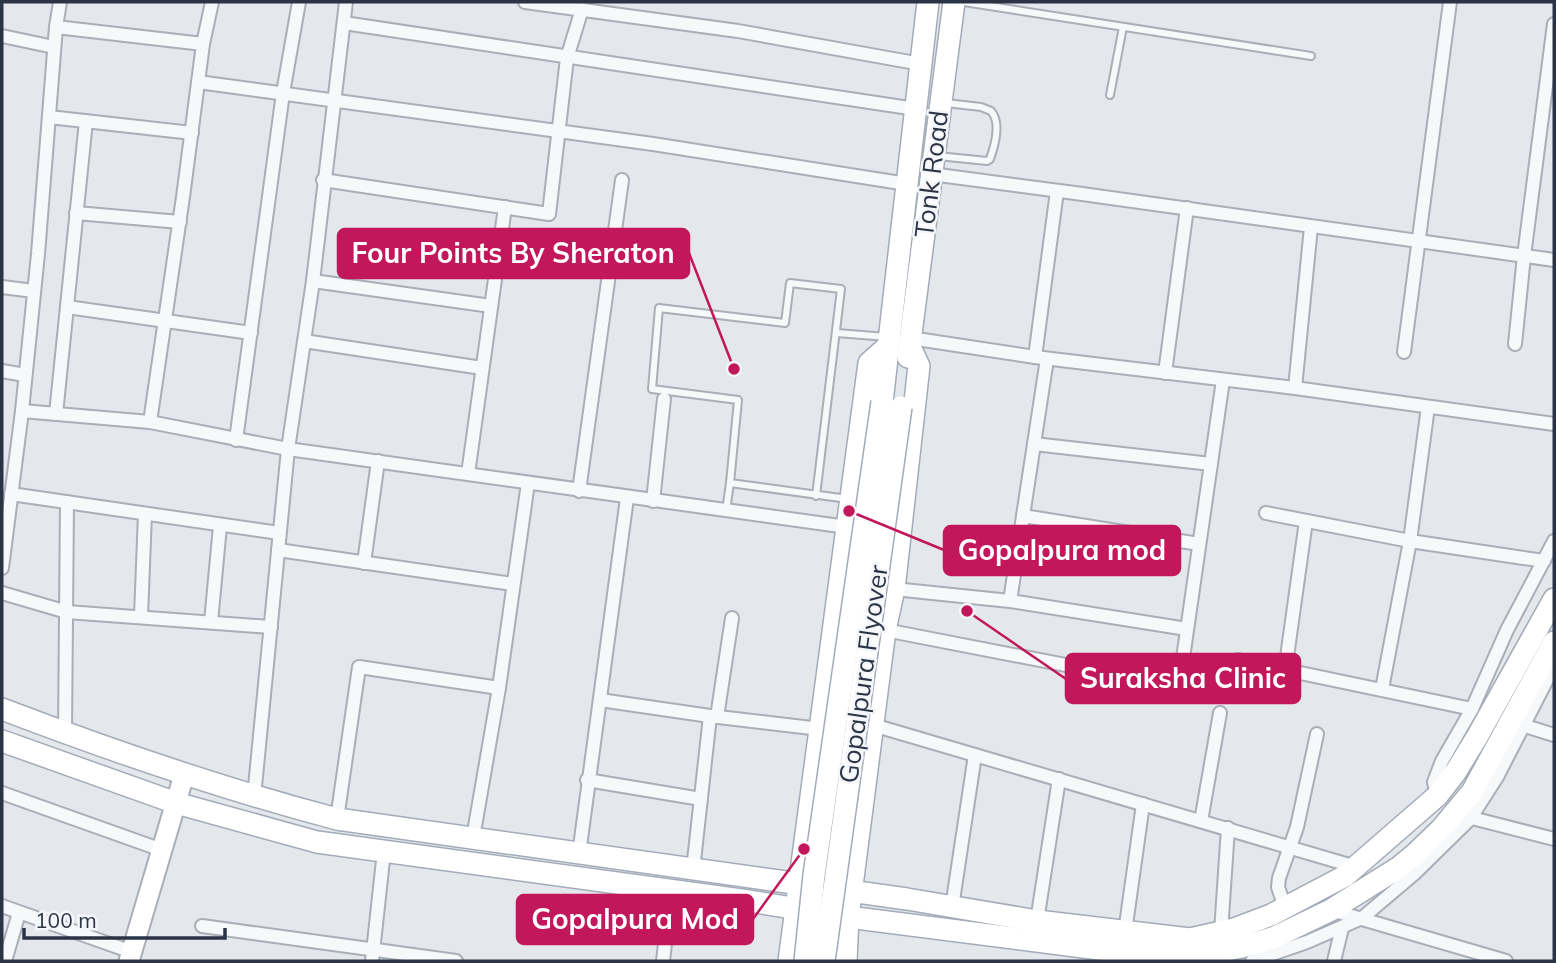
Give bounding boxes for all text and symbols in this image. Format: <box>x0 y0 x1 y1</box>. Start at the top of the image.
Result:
street label: Tonk Road <box>907 109 955 239</box>
callout: Four Points By Sheraton <box>338 229 689 278</box>
text: Four Points By Sheraton <box>351 235 675 270</box>
callout: Gopalpura mod <box>944 526 1180 575</box>
text: Gopalpura mod <box>958 532 1166 567</box>
street label: Gopalpura Flyover <box>831 562 895 785</box>
callout: Suraksha Clinic <box>1066 654 1300 703</box>
text: Suraksha Clinic <box>1080 660 1286 695</box>
callout: Gopalpura Mod <box>517 895 753 944</box>
scale bar <box>24 897 226 941</box>
text: Gopalpura Mod <box>531 901 739 936</box>
text: 100 m <box>35 907 97 933</box>

